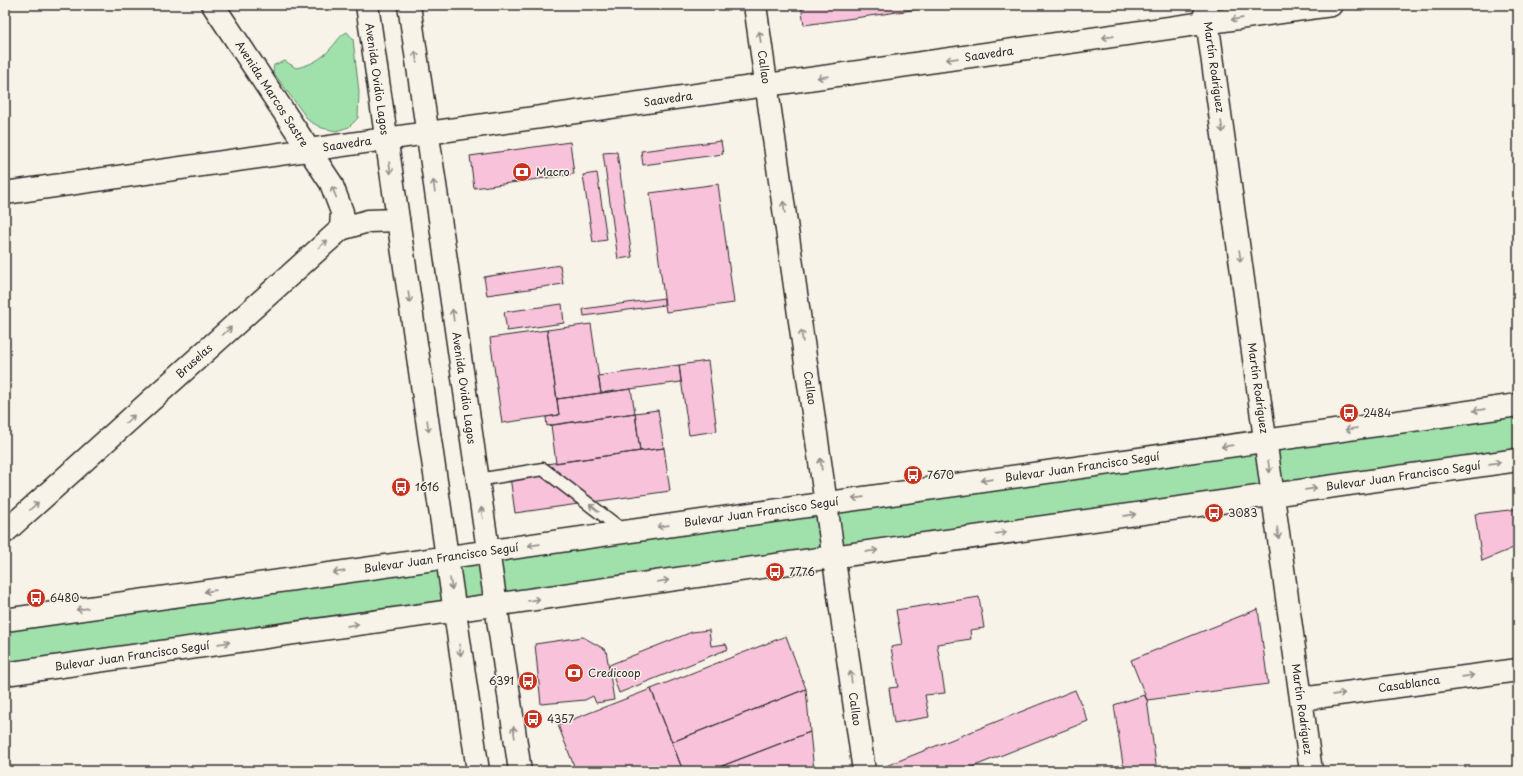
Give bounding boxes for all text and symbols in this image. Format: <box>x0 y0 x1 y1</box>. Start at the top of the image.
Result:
one-way arrow <box>1231 15 1244 23</box>
street label: Martín Rodríguez <box>1200 20 1229 113</box>
street label: Avenida Ovidio Lagos <box>361 22 394 136</box>
one-way arrow <box>756 31 764 44</box>
one-way arrow <box>1102 33 1115 41</box>
street label: Avenida Marcos Sastre <box>232 37 313 150</box>
street label: Saavedra <box>963 42 1014 65</box>
street label: Callao <box>754 49 775 85</box>
one-way arrow <box>412 51 420 64</box>
one-way arrow <box>946 55 959 63</box>
one-way arrow <box>817 73 830 81</box>
street label: Saavedra <box>642 87 693 110</box>
one-way arrow <box>1218 120 1226 133</box>
street label: Saavedra <box>321 132 372 155</box>
one-way arrow <box>386 161 394 174</box>
bank icon: Macro <box>511 161 533 183</box>
place label: Macro <box>536 163 570 180</box>
one-way arrow <box>430 180 438 193</box>
one-way arrow <box>330 186 338 198</box>
one-way arrow <box>780 201 788 214</box>
one-way arrow <box>318 240 328 249</box>
one-way arrow <box>1236 249 1244 262</box>
one-way arrow <box>405 290 413 303</box>
one-way arrow <box>449 309 457 322</box>
one-way arrow <box>221 327 232 336</box>
one-way arrow <box>798 330 806 343</box>
street label: Avenida Ovidio Lagos <box>448 331 481 445</box>
street label: Bruselas <box>172 339 216 382</box>
street label: Martín Rodríguez <box>1244 341 1273 434</box>
street label: Callao <box>800 370 821 406</box>
bus stop icon: 2484 <box>1338 402 1360 424</box>
place label: 2484 <box>1363 404 1391 421</box>
one-way arrow <box>1473 406 1486 414</box>
one-way arrow <box>125 414 135 423</box>
one-way arrow <box>424 419 432 432</box>
one-way arrow <box>1345 425 1358 433</box>
one-way arrow <box>1221 442 1234 450</box>
street label: Bulevar Juan Francisco Seguí <box>1003 447 1161 486</box>
street label: Bulevar Juan Francisco Seguí <box>1324 456 1482 495</box>
one-way arrow <box>817 458 825 471</box>
one-way arrow <box>1488 459 1501 467</box>
one-way arrow <box>1265 461 1273 474</box>
bus stop icon: 7670 <box>902 464 924 486</box>
place label: 7670 <box>927 466 954 483</box>
bus stop icon: 1616 <box>390 476 412 498</box>
one-way arrow <box>981 476 994 484</box>
place label: 1616 <box>415 478 439 495</box>
one-way arrow <box>1304 485 1317 493</box>
street label: Bulevar Juan Francisco Seguí <box>682 492 840 531</box>
one-way arrow <box>852 495 865 502</box>
one-way arrow <box>29 501 39 511</box>
bus stop icon: 3083 <box>1203 502 1225 524</box>
one-way arrow <box>589 504 600 512</box>
place label: 3083 <box>1228 504 1257 521</box>
one-way arrow <box>478 507 486 520</box>
one-way arrow <box>1123 511 1136 519</box>
one-way arrow <box>657 522 670 530</box>
one-way arrow <box>1274 526 1282 539</box>
one-way arrow <box>994 529 1007 537</box>
street label: Bulevar Juan Francisco Seguí <box>362 538 520 577</box>
one-way arrow <box>528 541 541 549</box>
one-way arrow <box>866 547 879 555</box>
bus stop icon: 7776 <box>764 561 786 583</box>
place label: 7776 <box>789 563 815 580</box>
one-way arrow <box>333 568 346 576</box>
one-way arrow <box>447 577 455 590</box>
one-way arrow <box>656 577 669 585</box>
bus stop icon: 6480 <box>25 587 47 609</box>
one-way arrow <box>204 587 217 595</box>
place label: 6480 <box>50 589 79 606</box>
one-way arrow <box>527 596 540 604</box>
one-way arrow <box>76 605 89 613</box>
one-way arrow <box>346 621 359 629</box>
street label: Bulevar Juan Francisco Seguí <box>53 636 211 675</box>
one-way arrow <box>217 639 230 647</box>
one-way arrow <box>456 643 464 656</box>
bank icon: Credicoop <box>563 662 585 684</box>
street label: Martín Rodríguez <box>1288 662 1317 755</box>
place label: Credicoop <box>588 664 641 681</box>
bus stop icon: 6391 <box>517 670 539 692</box>
one-way arrow <box>847 671 855 684</box>
street label: Casablanca <box>1377 671 1441 696</box>
place label: 6391 <box>489 672 514 689</box>
one-way arrow <box>1461 672 1474 680</box>
one-way arrow <box>1333 690 1346 697</box>
street label: Callao <box>845 691 866 727</box>
bus stop icon: 4357 <box>522 708 544 730</box>
place label: 4357 <box>547 710 574 727</box>
one-way arrow <box>510 726 518 739</box>

